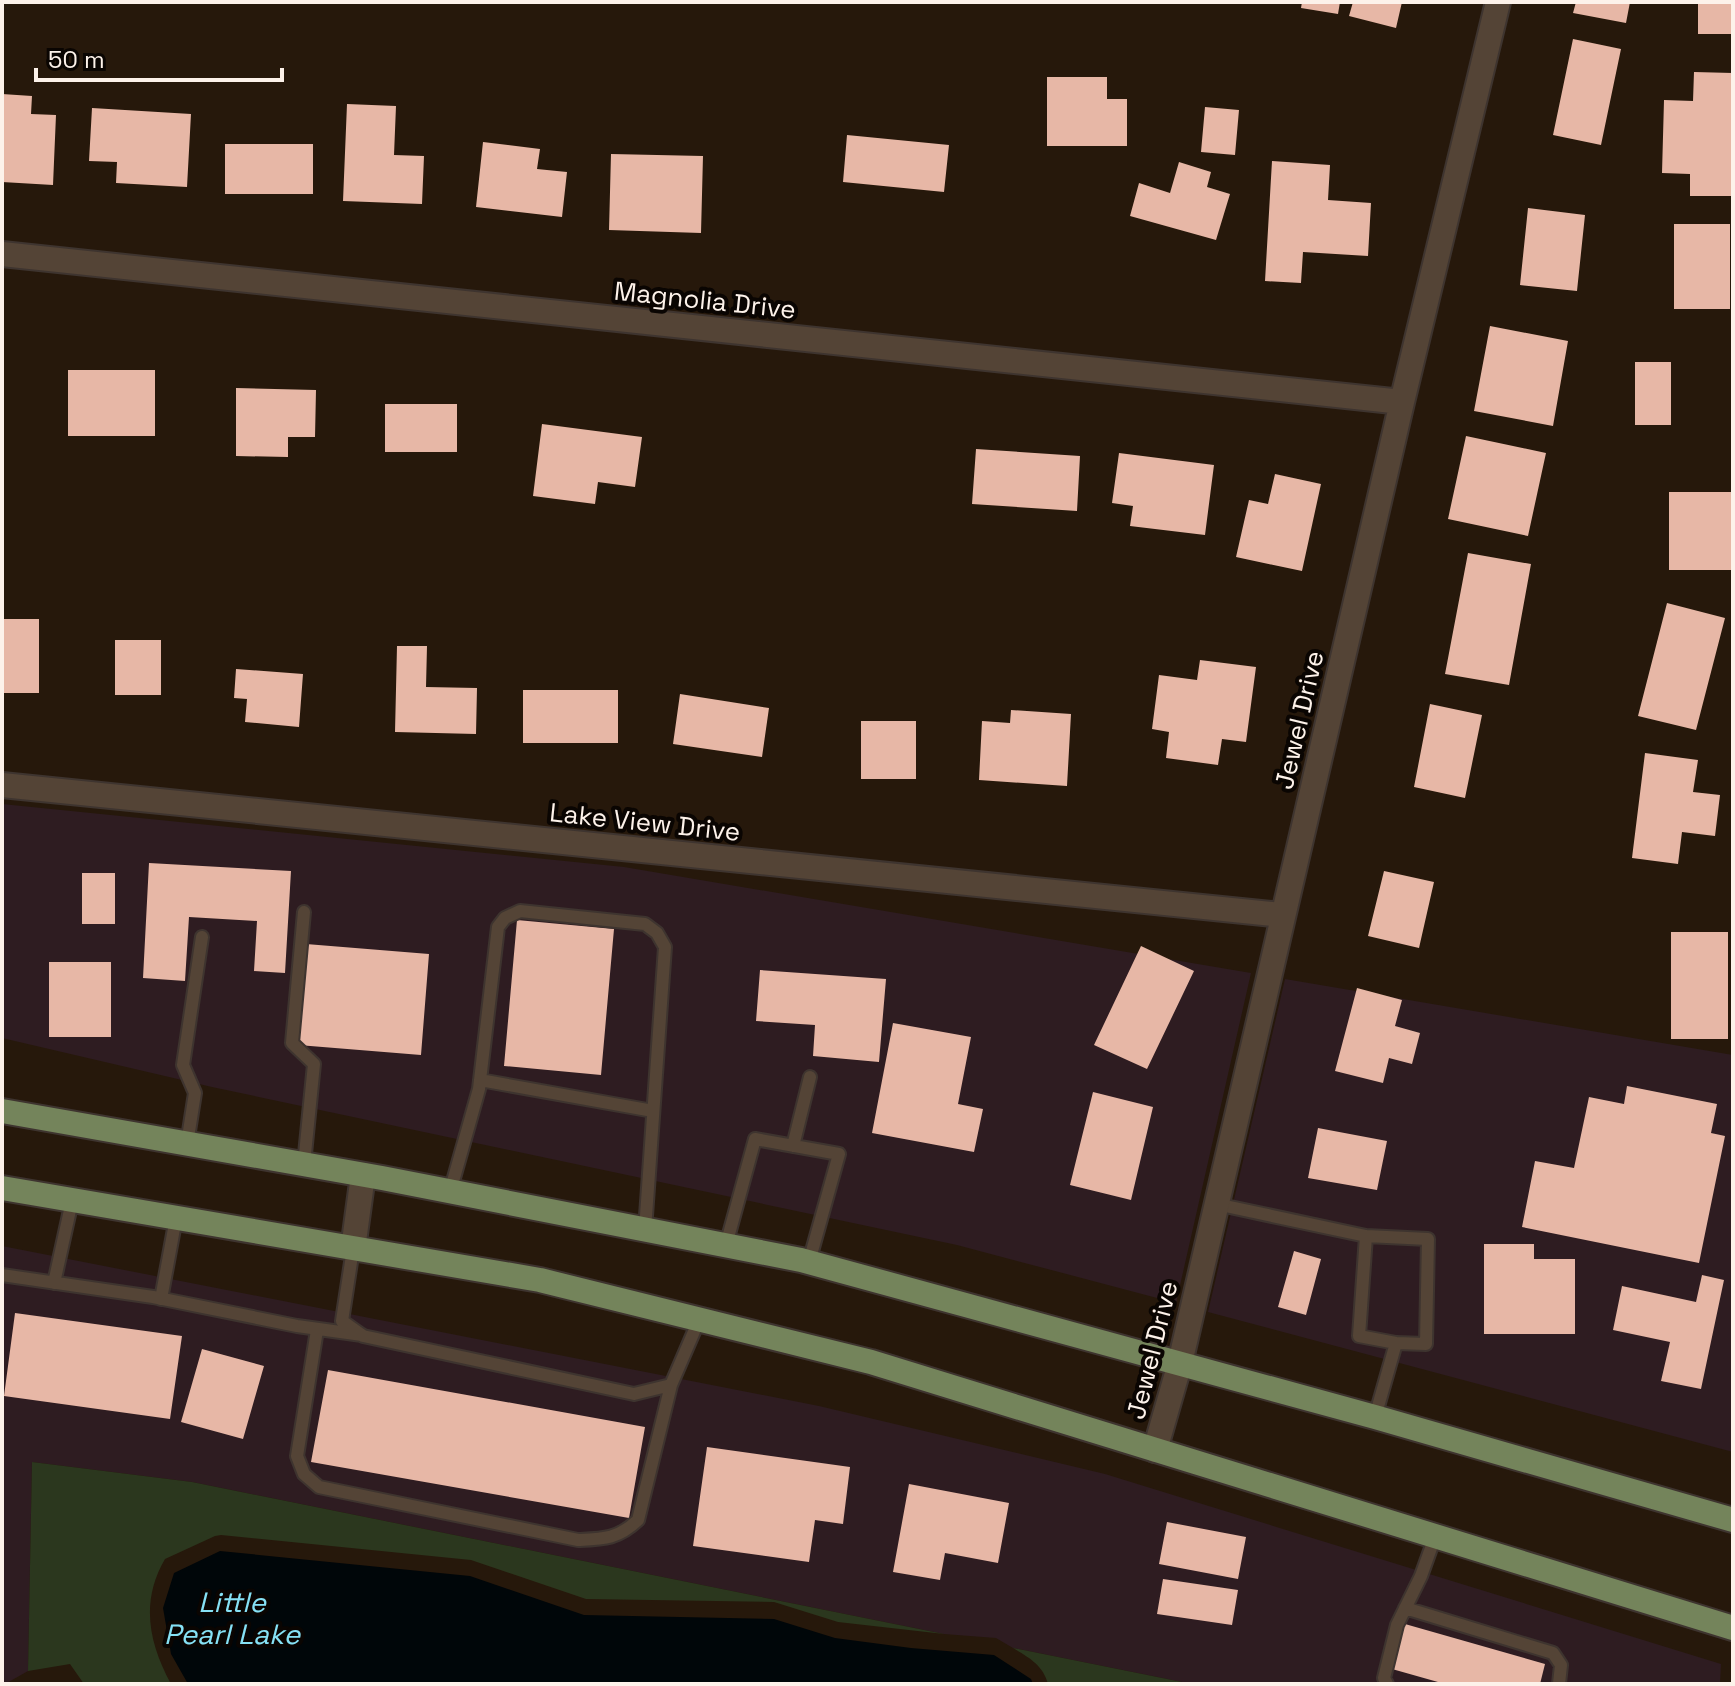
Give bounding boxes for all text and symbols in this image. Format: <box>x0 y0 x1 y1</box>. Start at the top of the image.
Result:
scale bar <box>36 32 282 82</box>
text: 50 m <box>48 44 105 75</box>
street label: Magnolia Drive <box>612 274 798 326</box>
street label: Jewel Drive <box>1267 647 1331 793</box>
street label: Lake View Drive <box>548 795 742 849</box>
street label: Jewel Drive <box>1118 1277 1186 1423</box>
water label: Little Pearl Lake <box>164 1584 301 1652</box>

